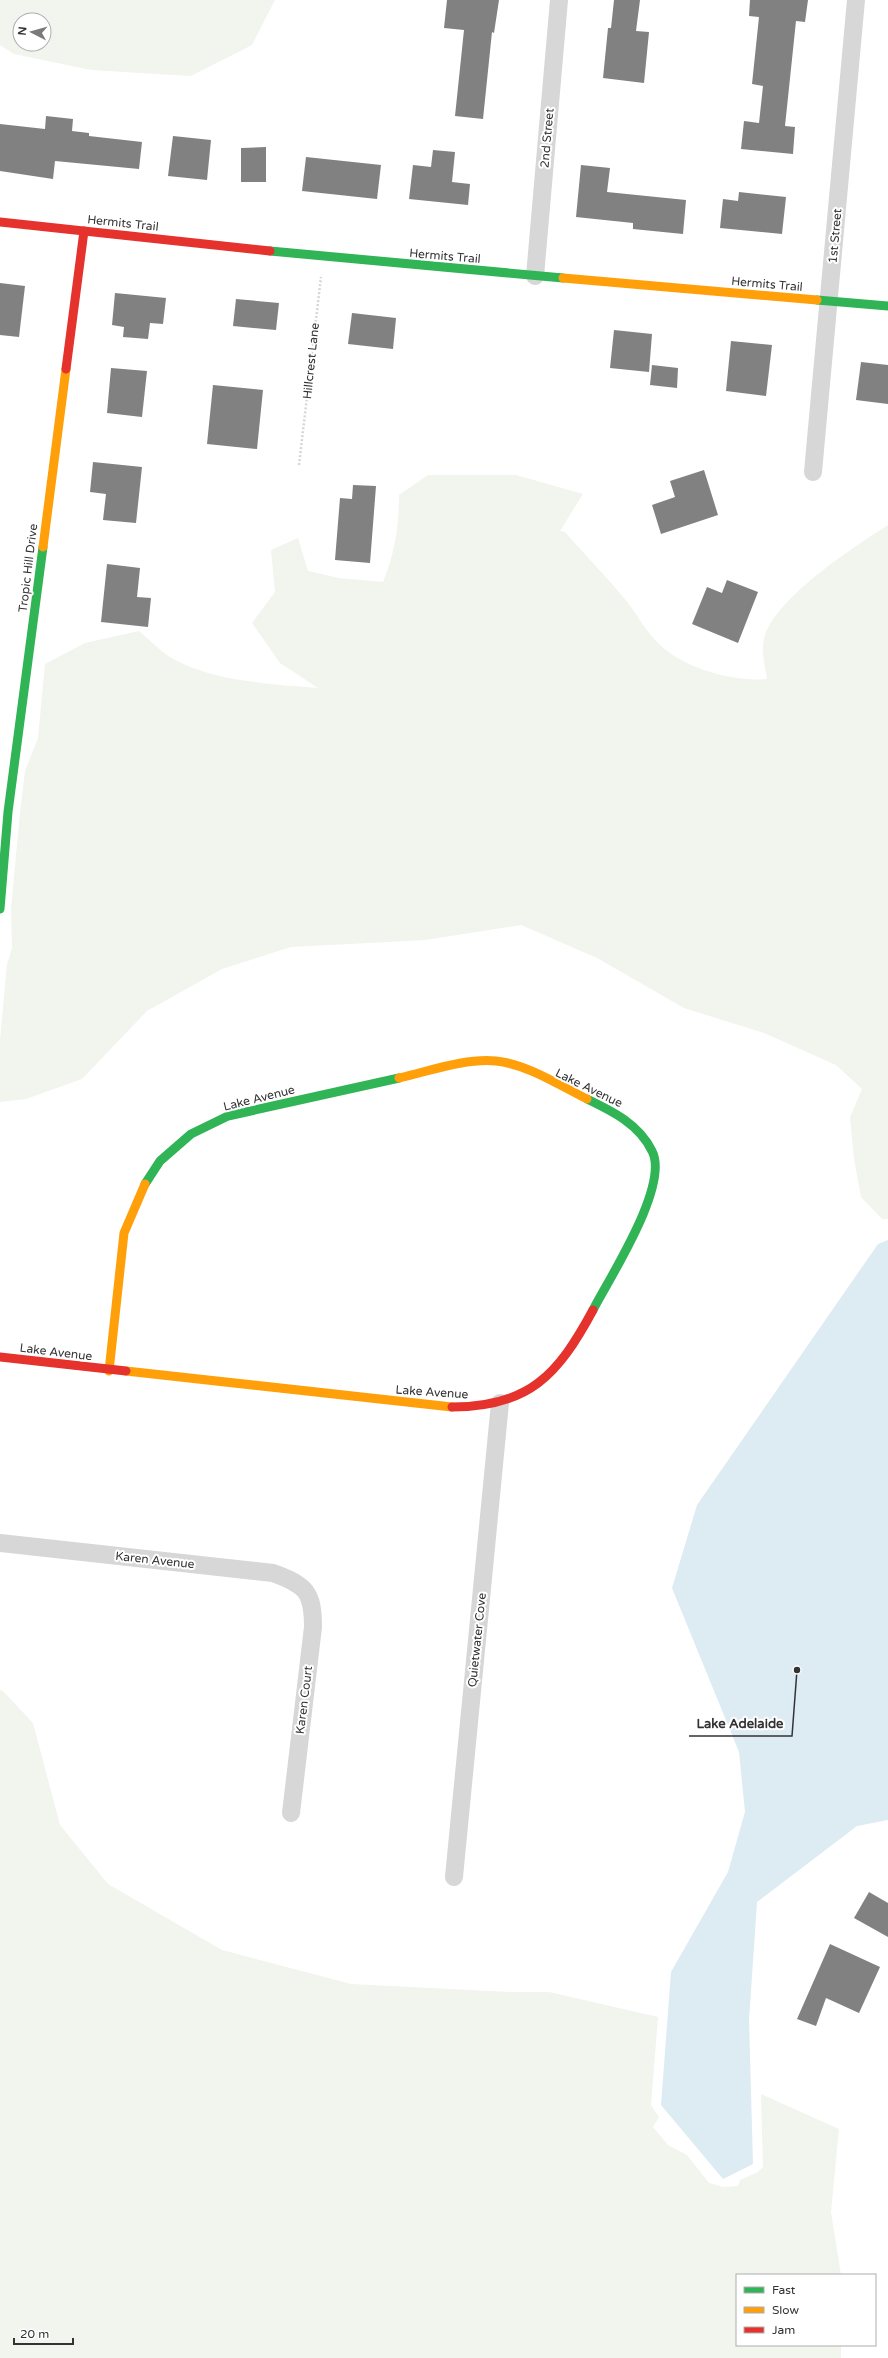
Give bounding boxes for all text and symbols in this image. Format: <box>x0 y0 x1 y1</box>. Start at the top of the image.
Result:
north arrow <box>12 12 52 52</box>
text: N <box>16 26 29 36</box>
street label: 2nd Street <box>537 107 557 168</box>
street label: 1st Street <box>826 207 844 264</box>
street label: Hermits Trail <box>87 212 159 234</box>
street label: Hermits Trail <box>409 246 481 266</box>
street label: Hermits Trail <box>731 274 803 294</box>
street label: Hillcrest Lane <box>300 322 322 400</box>
street label: Tropic Hill Drive <box>16 523 40 613</box>
street label: Lake Avenue <box>553 1066 625 1110</box>
street label: Lake Avenue <box>222 1082 296 1114</box>
street label: Lake Avenue <box>19 1341 93 1363</box>
street label: Lake Avenue <box>395 1382 469 1402</box>
street label: Karen Avenue <box>115 1549 195 1571</box>
street label: Quietwater Cove <box>465 1592 489 1688</box>
street label: Karen Court <box>293 1665 315 1735</box>
callout: Lake Adelaide <box>689 1711 792 1736</box>
text: Lake Adelaide <box>697 1716 784 1732</box>
legend <box>736 2274 876 2346</box>
text: Fast <box>772 2283 796 2297</box>
text: Slow <box>772 2303 799 2317</box>
scale bar <box>14 2320 73 2346</box>
text: Jam <box>772 2323 795 2337</box>
text: 20 m <box>20 2327 49 2341</box>

